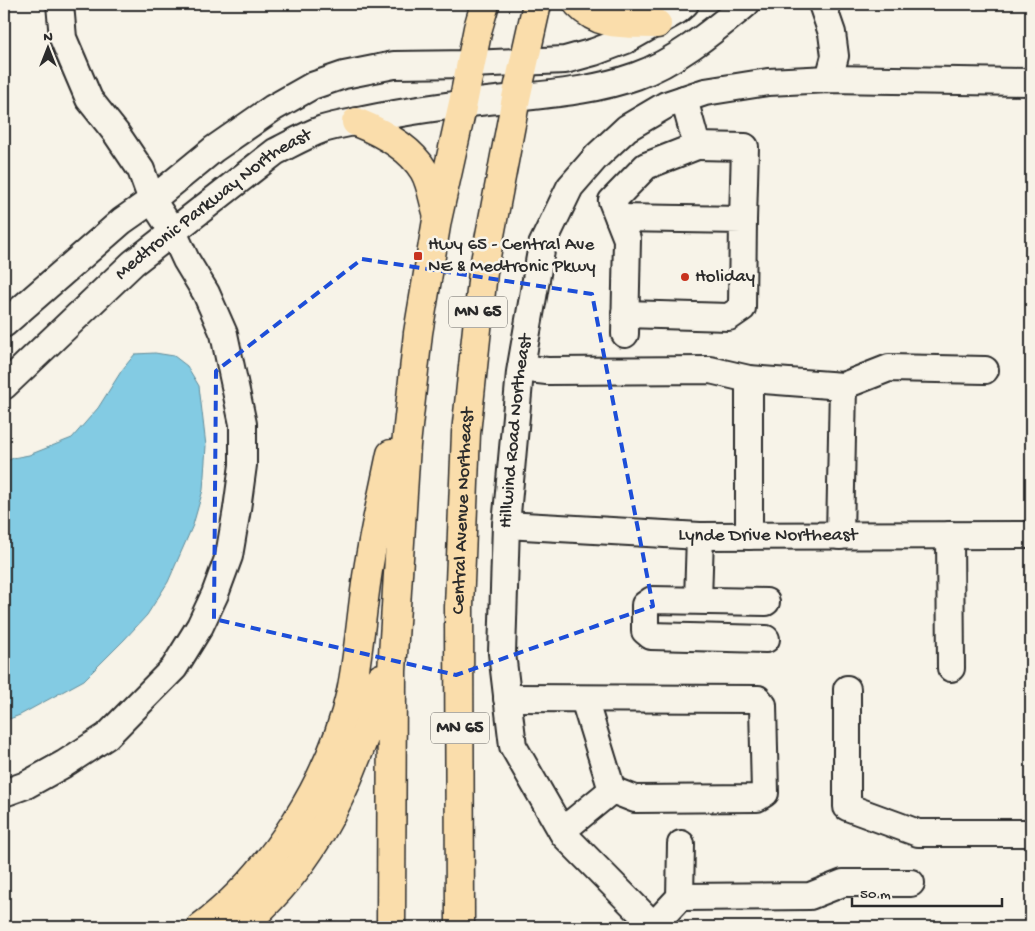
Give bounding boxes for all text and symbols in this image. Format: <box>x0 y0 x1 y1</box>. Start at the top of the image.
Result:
north arrow <box>22 22 72 72</box>
text: N <box>43 29 53 46</box>
street label: Medtronic Parkway Northeast <box>110 123 317 285</box>
place label: Hwy 65 - Central Ave NE & Medtronic Pkwy <box>428 234 596 279</box>
marker: Hwy 65 - Central Ave NE & Medtronic Pkwy <box>412 250 424 262</box>
place label: Holiday <box>695 266 756 289</box>
marker: Holiday <box>679 271 691 283</box>
road number: MN 65 <box>449 296 507 328</box>
street label: Hillwind Road Northeast <box>494 330 538 529</box>
street label: Central Avenue Northeast <box>447 404 480 614</box>
street label: Lynde Drive Northeast <box>678 523 859 548</box>
road number: MN 65 <box>431 712 489 744</box>
scale bar <box>852 876 1002 908</box>
text: 50 m <box>860 886 891 904</box>

